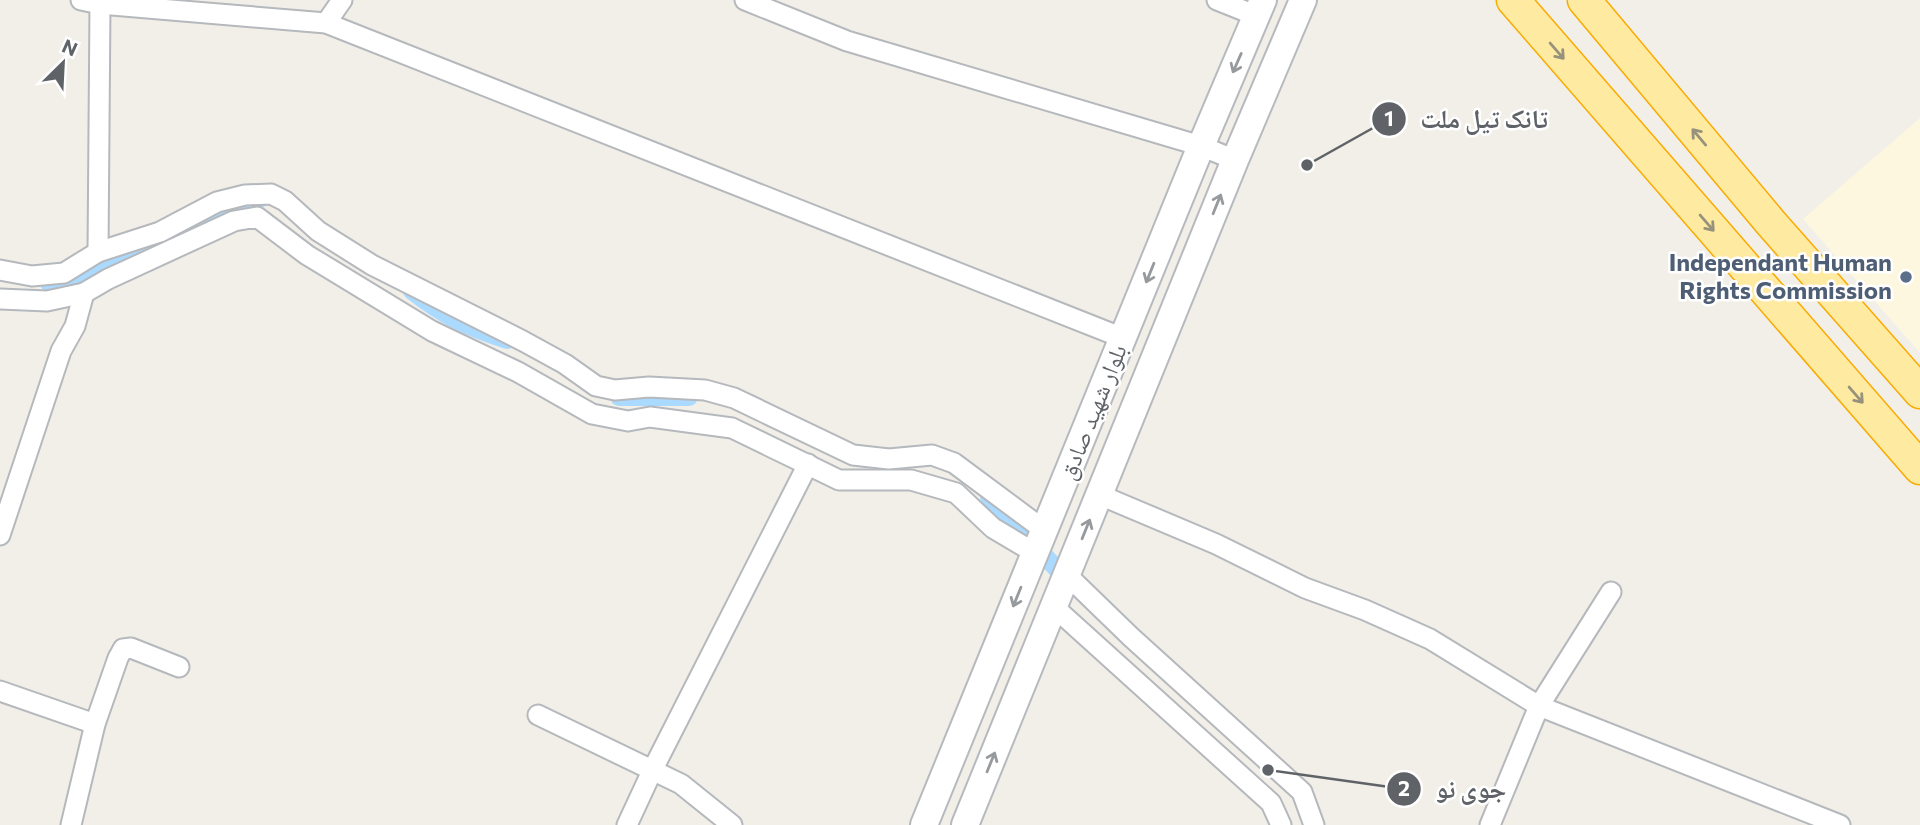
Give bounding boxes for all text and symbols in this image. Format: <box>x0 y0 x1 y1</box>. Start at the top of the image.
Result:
north arrow <box>28 28 98 98</box>
text: N <box>59 34 81 60</box>
one-way arrow <box>1549 42 1565 60</box>
one-way arrow <box>1230 52 1243 73</box>
callout: تانک تیل ملت <box>1372 95 1562 142</box>
text: تانک تیل ملت <box>1420 102 1548 135</box>
text: 1 <box>1384 105 1394 130</box>
one-way arrow <box>1691 128 1706 146</box>
one-way arrow <box>1212 194 1225 215</box>
one-way arrow <box>1699 214 1715 232</box>
place label: Independant Human Rights Commission <box>1669 247 1892 304</box>
one-way arrow <box>1142 262 1155 283</box>
marker: Independant Human Rights Commission <box>1898 269 1914 285</box>
street label: بلوار شهید صادق <box>1051 340 1133 484</box>
one-way arrow <box>1848 385 1864 403</box>
one-way arrow <box>1080 518 1093 540</box>
one-way arrow <box>1010 586 1023 607</box>
one-way arrow <box>985 751 998 773</box>
callout: جوی نو <box>1386 766 1520 813</box>
text: جوی نو <box>1436 772 1506 805</box>
text: 2 <box>1398 775 1410 800</box>

